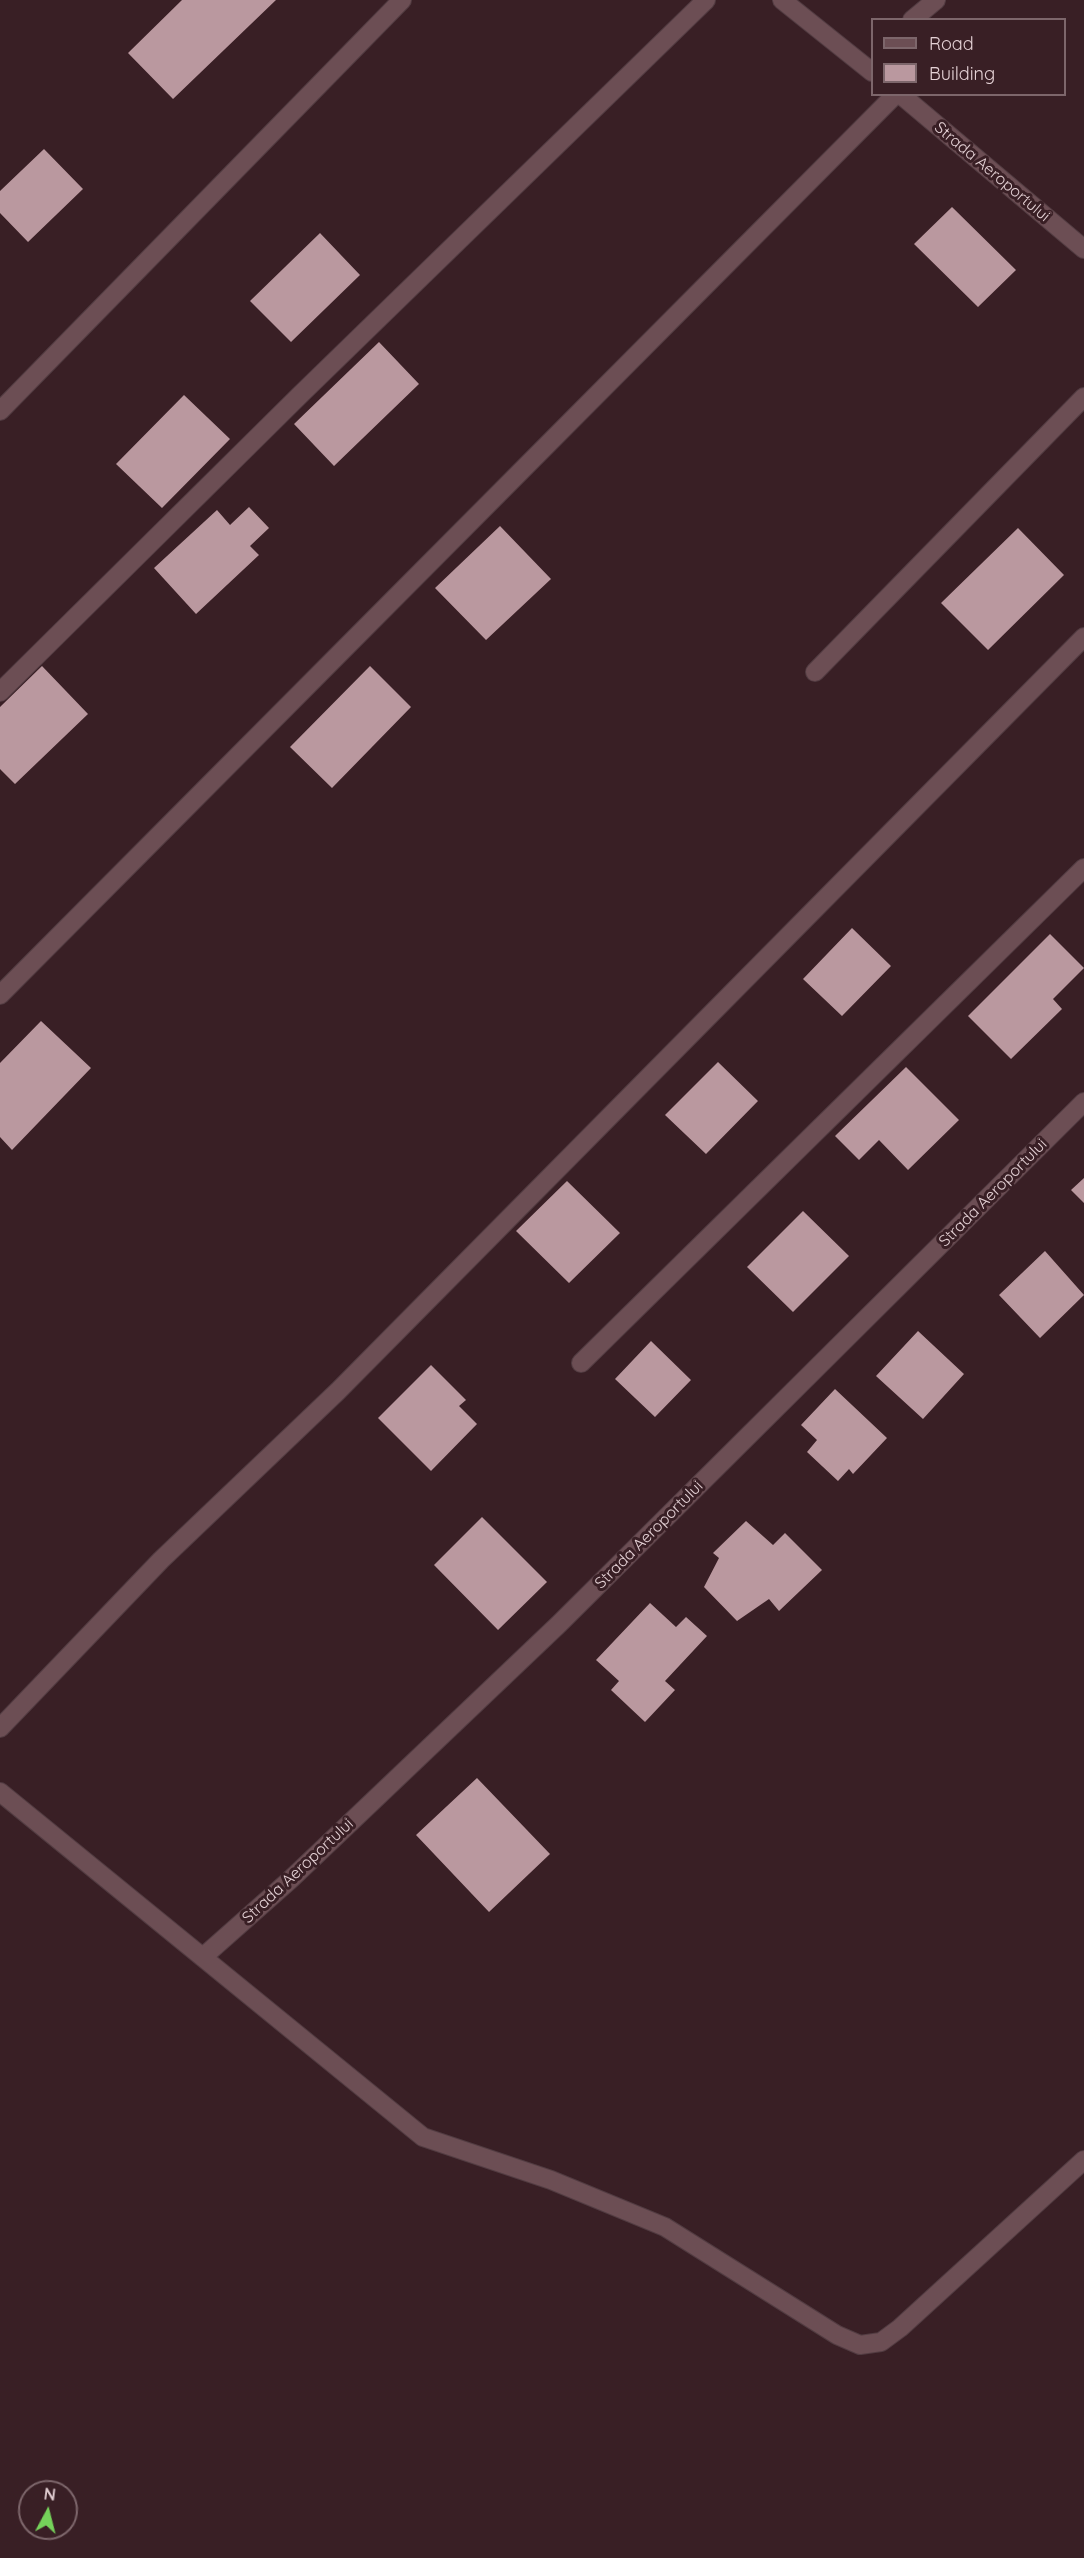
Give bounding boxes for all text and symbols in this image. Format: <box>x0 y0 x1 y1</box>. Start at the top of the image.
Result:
legend <box>871 18 1066 96</box>
text: Road <box>929 32 974 55</box>
text: Building <box>929 62 995 85</box>
street label: Strada Aeroportului <box>930 118 1054 226</box>
street label: Strada Aeroportului <box>935 1135 1051 1251</box>
street label: Strada Aeroportului <box>591 1477 707 1593</box>
street label: Strada Aeroportului <box>238 1815 358 1927</box>
north arrow <box>18 2480 78 2540</box>
text: N <box>43 2483 57 2505</box>

